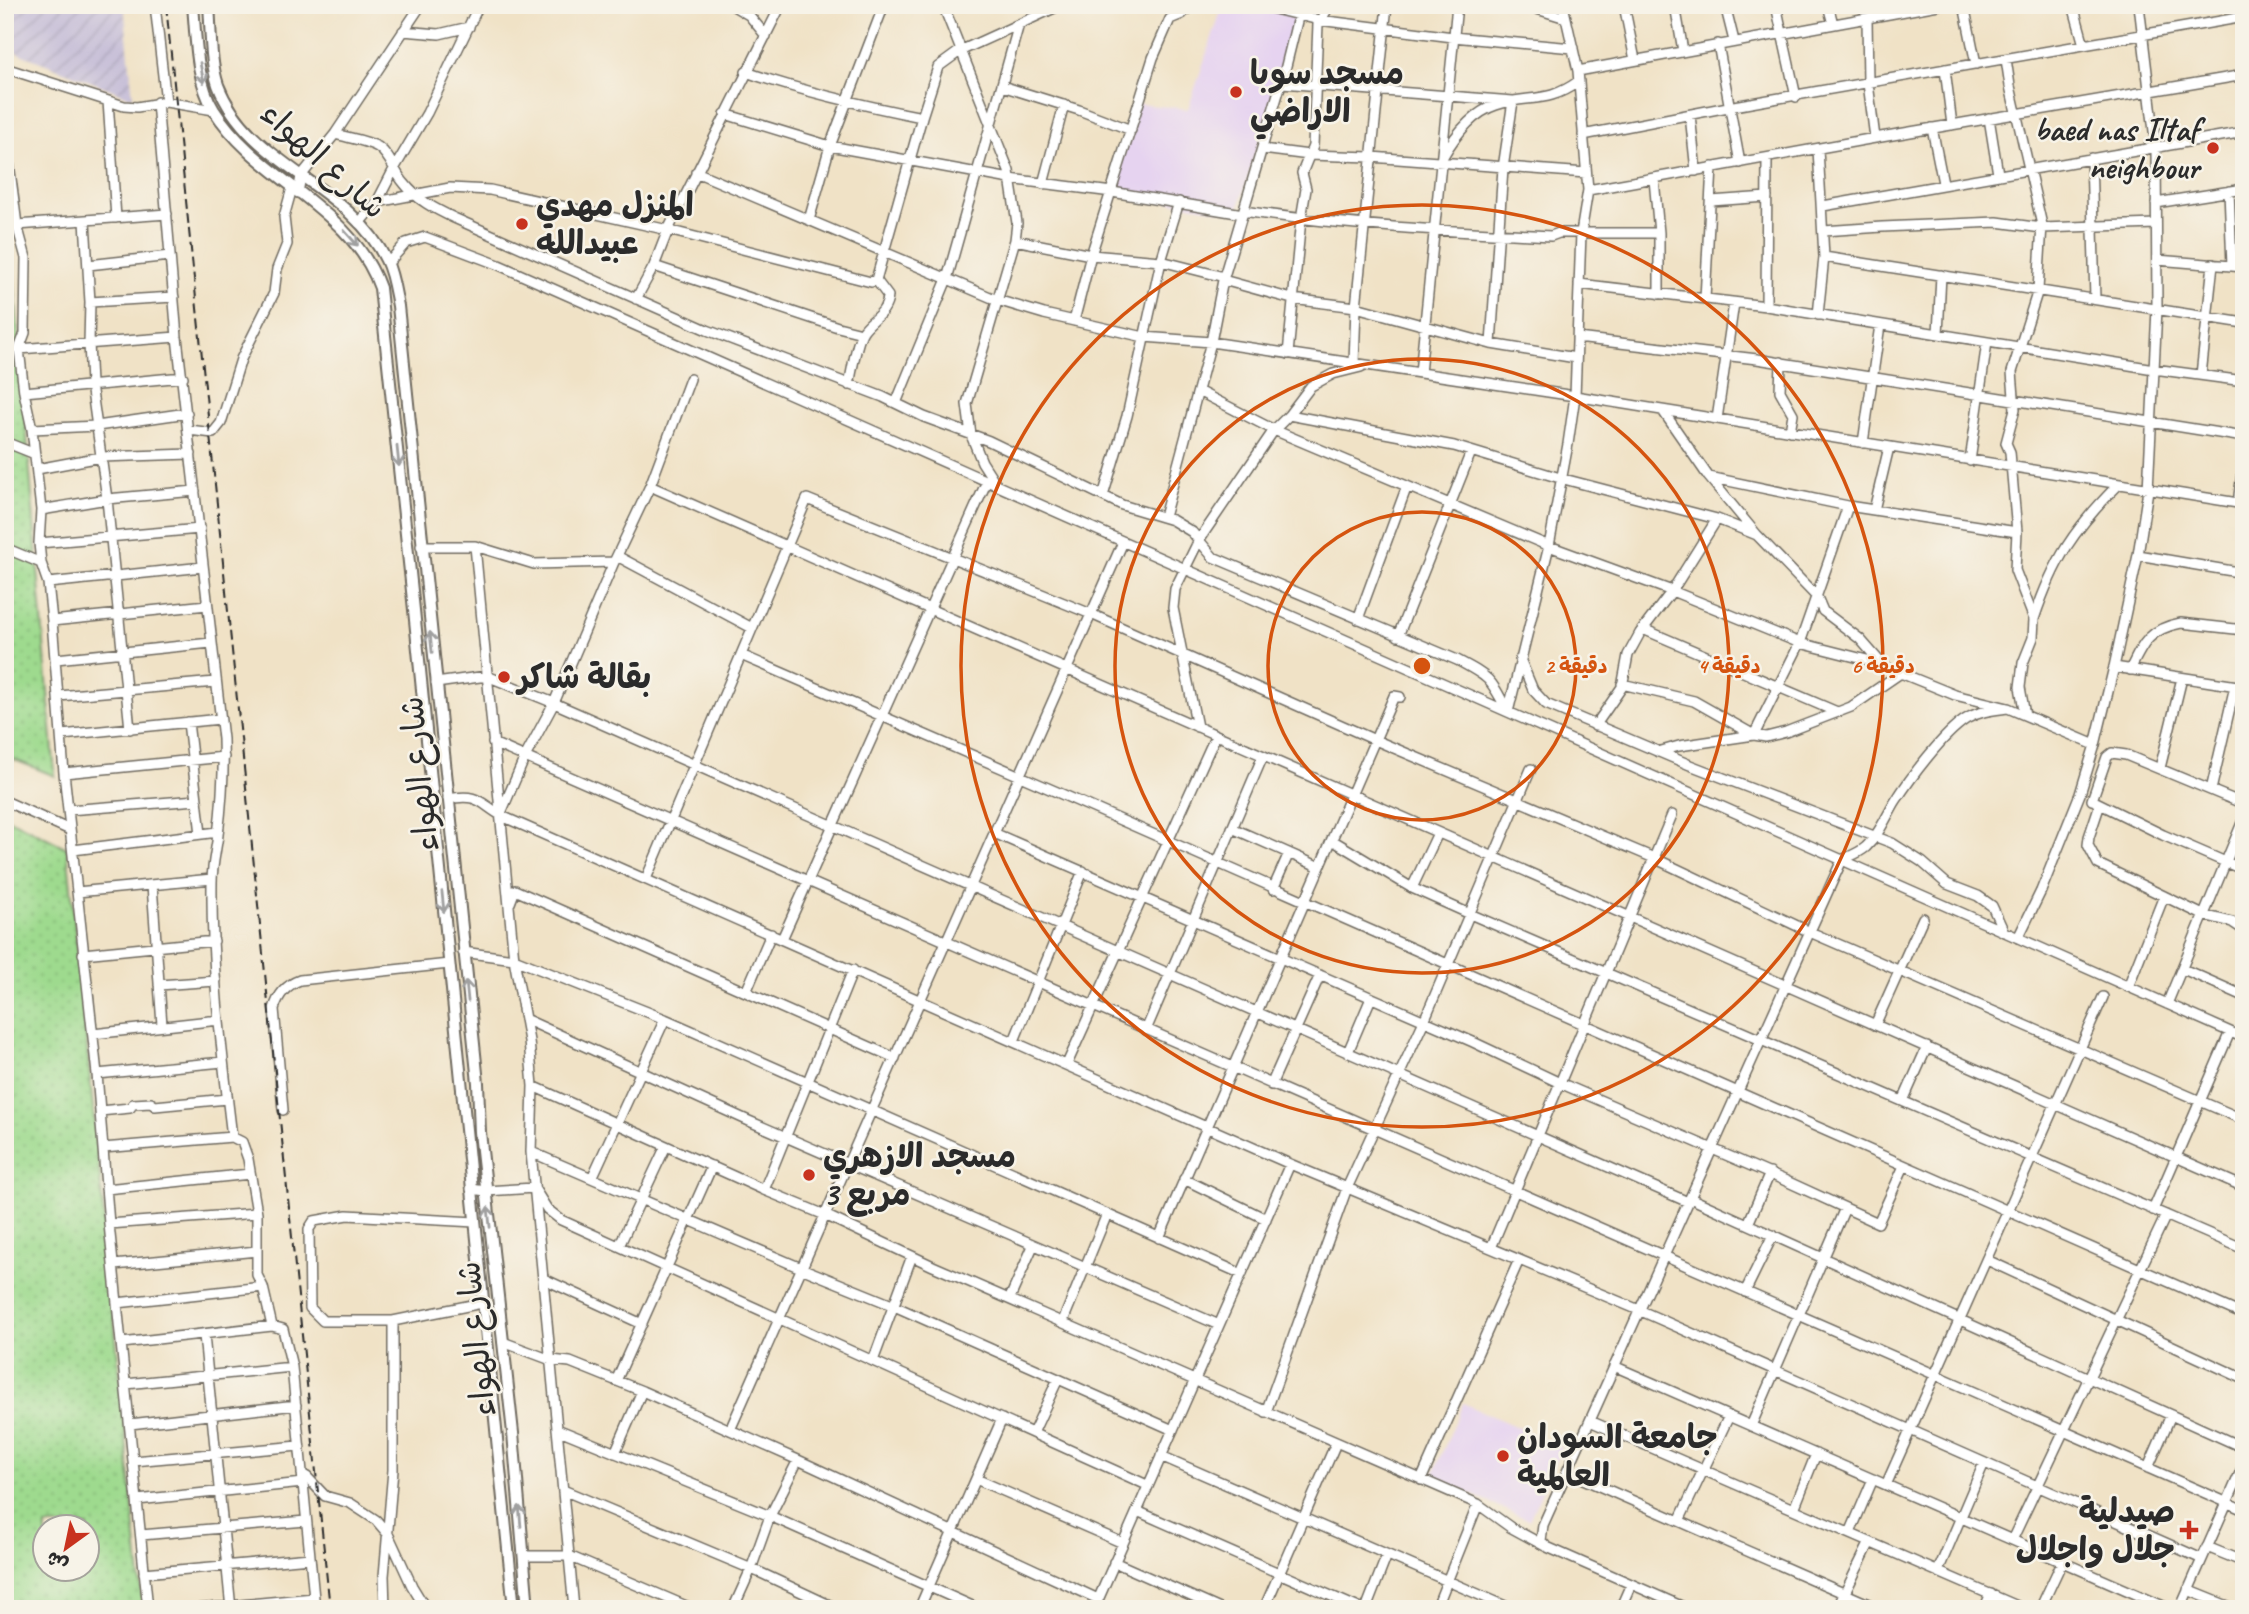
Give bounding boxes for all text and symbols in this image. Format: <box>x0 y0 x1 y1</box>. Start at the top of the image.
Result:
place label: مسجد سوبا الاراضي <box>1250 52 1404 140</box>
one-way arrow <box>196 61 209 84</box>
marker: مسجد سوبا الاراضي <box>1228 84 1244 100</box>
street label: شارع الهواء <box>251 92 396 229</box>
place label: baed nas Iltaf neighbour <box>2034 108 2206 188</box>
marker: baed nas Iltaf neighbour <box>2205 140 2221 156</box>
place label: المنزل مهدي عبيدالله <box>536 184 694 264</box>
marker: المنزل مهدي عبيدالله <box>514 216 530 232</box>
one-way arrow <box>343 229 359 247</box>
one-way arrow <box>391 444 404 467</box>
one-way arrow <box>425 632 438 654</box>
text: 2 دقيقة <box>1545 653 1608 679</box>
text: 4 دقيقة <box>1698 653 1761 679</box>
text: 6 دقيقة <box>1851 653 1915 679</box>
centre of rings <box>1410 654 1434 678</box>
place label: بقالة شاكر <box>515 656 651 698</box>
marker: بقالة شاكر <box>496 669 512 685</box>
street label: شارع الهواء <box>390 694 450 854</box>
one-way arrow <box>437 890 450 913</box>
one-way arrow <box>461 980 474 1002</box>
place label: مسجد الازهري مربع 3 <box>823 1135 1016 1217</box>
marker: مسجد الازهري مربع 3 <box>801 1167 817 1183</box>
one-way arrow <box>482 1206 495 1229</box>
street label: شارع الهواء <box>447 1259 507 1419</box>
place label: جامعة السودان العالمية <box>1517 1416 1718 1496</box>
marker: جامعة السودان العالمية <box>1495 1448 1511 1464</box>
place label: صيدلية جلال واجلال <box>2016 1490 2175 1570</box>
one-way arrow <box>514 1506 527 1528</box>
north arrow <box>32 1512 102 1582</box>
marker: صيدلية جلال واجلال <box>2181 1522 2197 1538</box>
text: ش <box>42 1546 73 1577</box>

